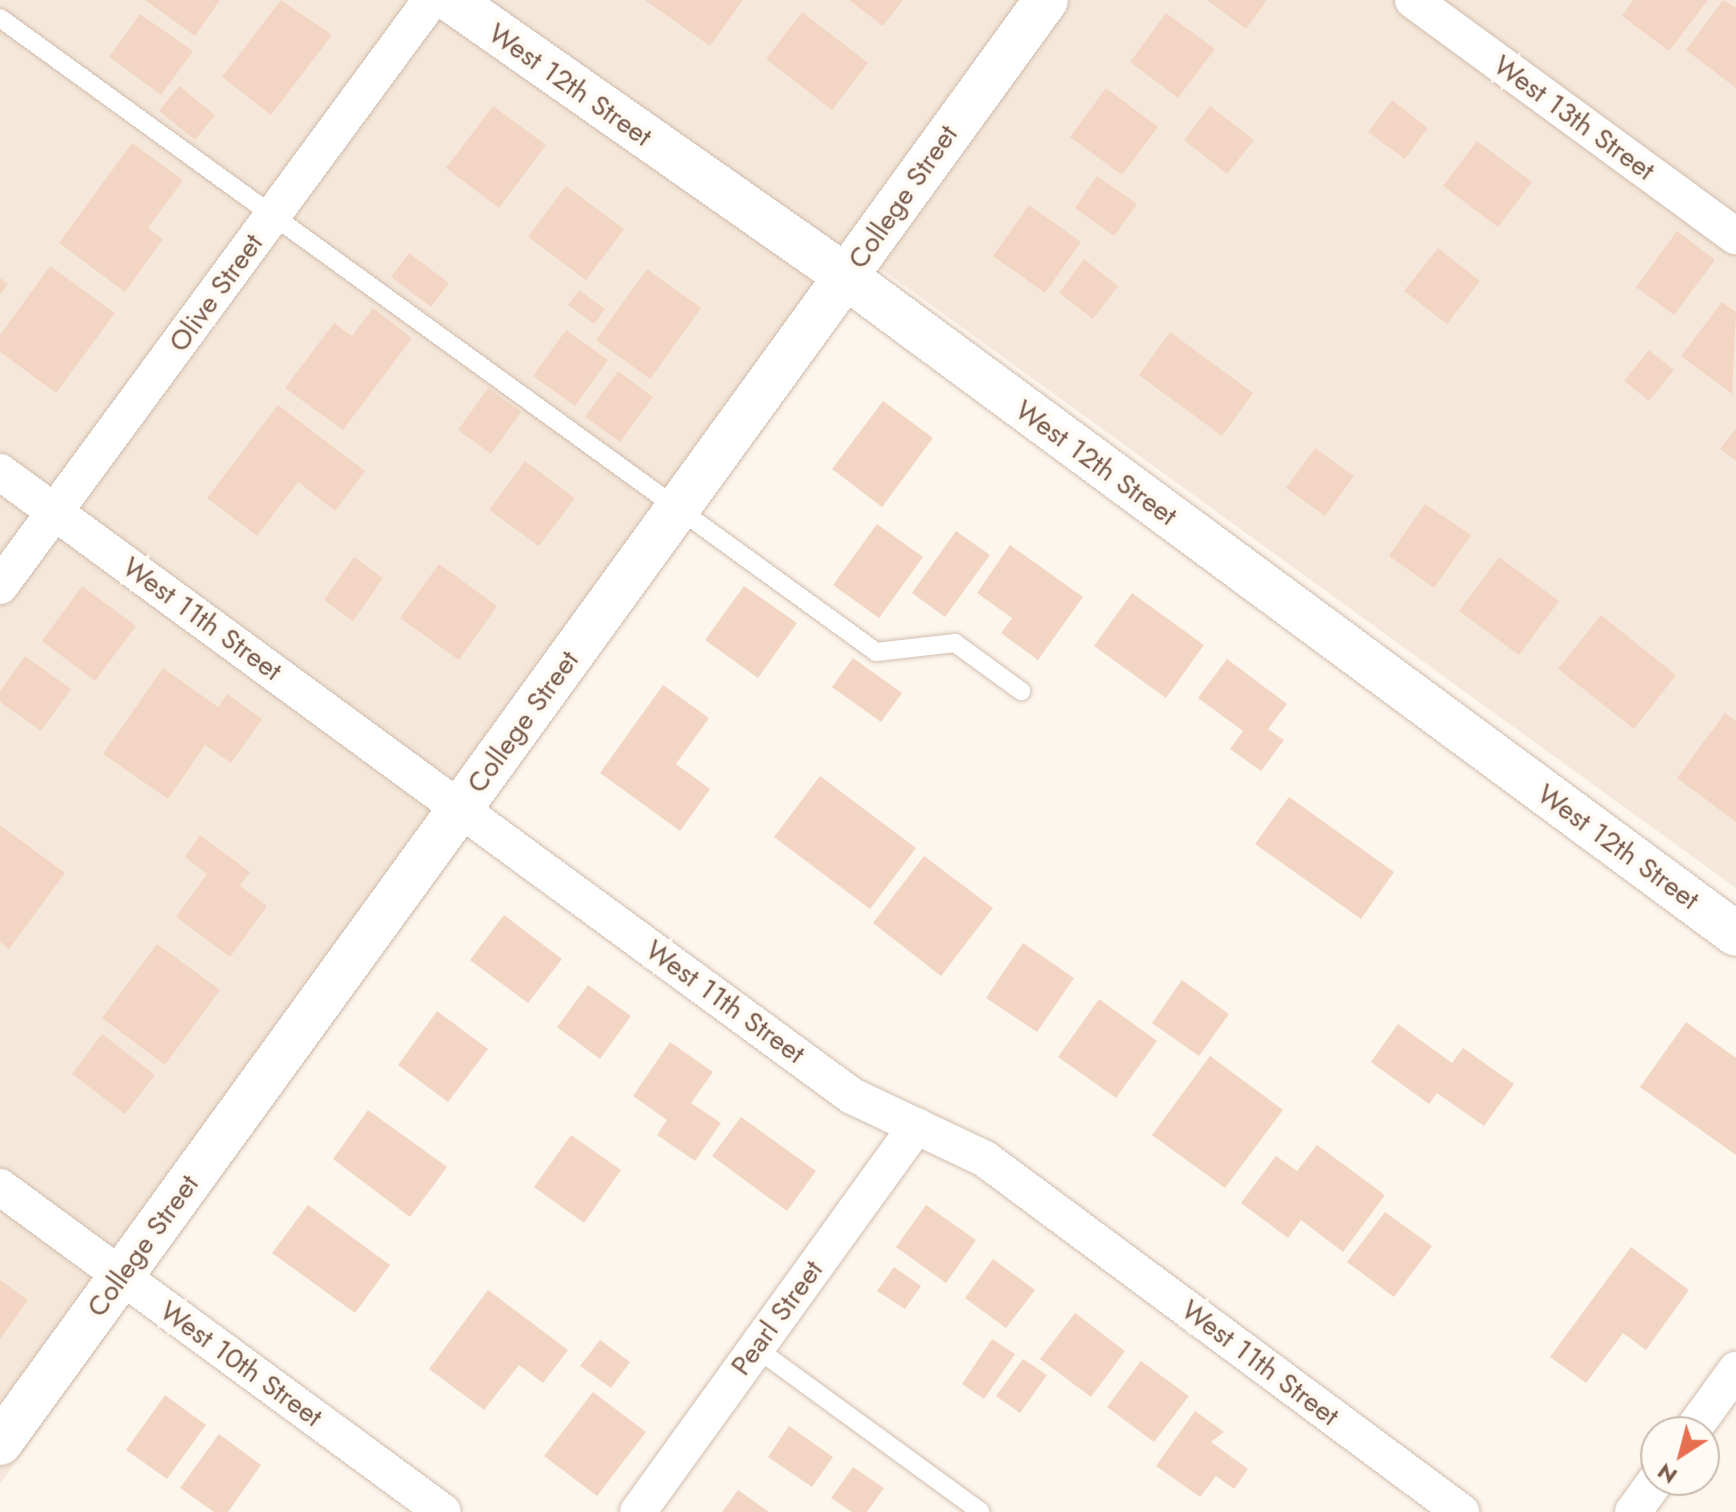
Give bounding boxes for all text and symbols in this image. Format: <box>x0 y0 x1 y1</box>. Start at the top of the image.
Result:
street label: West 12th Street <box>482 16 658 154</box>
street label: West 13th Street <box>1487 48 1661 188</box>
street label: College Street <box>841 119 965 275</box>
street label: Olive Street <box>162 228 270 358</box>
street label: West 12th Street <box>1009 393 1183 533</box>
street label: West 11th Street <box>116 550 288 688</box>
street label: College Street <box>460 644 586 800</box>
street label: West 12th Street <box>1531 777 1705 917</box>
street label: West 11th Street <box>639 933 811 1071</box>
street label: College Street <box>80 1168 206 1324</box>
street label: Pearl Street <box>724 1254 830 1382</box>
street label: West 11th Street <box>1175 1293 1345 1433</box>
street label: West 10th Street <box>153 1294 329 1434</box>
north arrow <box>1640 1416 1720 1496</box>
text: N <box>1651 1456 1684 1492</box>

